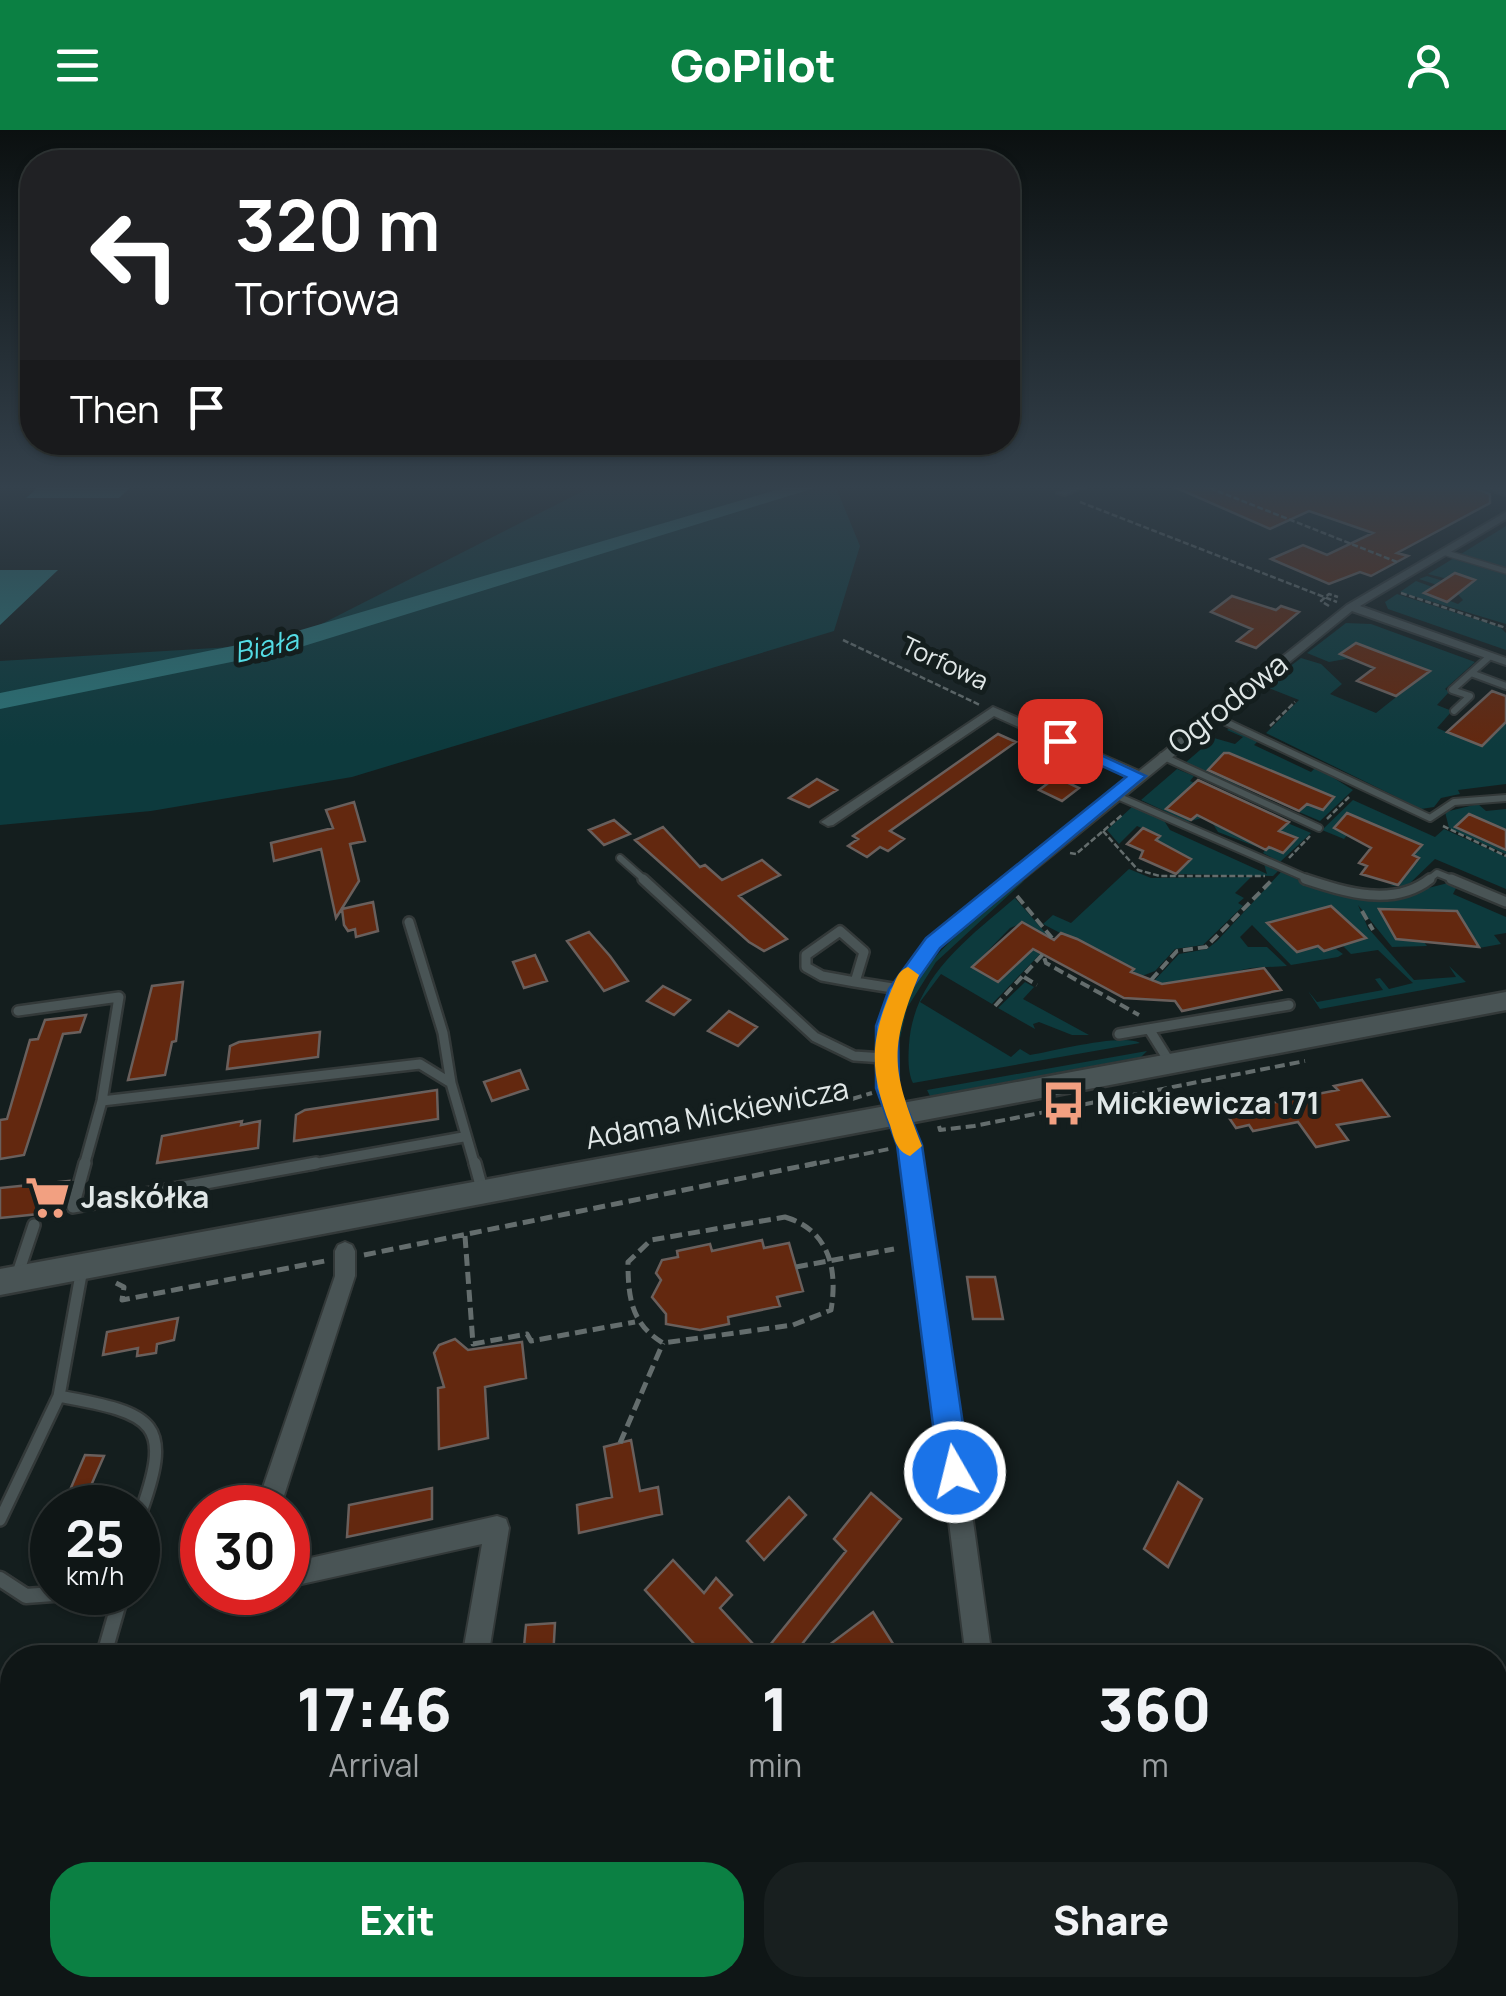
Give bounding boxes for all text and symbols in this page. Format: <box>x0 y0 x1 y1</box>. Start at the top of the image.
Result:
text: GoPilot <box>670 34 836 96</box>
icon: menu <box>50 38 105 93</box>
icon: person <box>1401 38 1456 93</box>
text: 320 m <box>235 176 440 272</box>
icon: left <box>70 190 200 320</box>
text: Torfowa <box>235 267 400 329</box>
icon: arrive <box>179 380 234 435</box>
text: Then <box>70 382 159 434</box>
water label: Biała <box>230 619 303 671</box>
street label: Torfowa <box>896 627 994 698</box>
street label: Ogrodowa <box>1159 643 1295 763</box>
pin <box>1018 699 1103 784</box>
icon: arrive <box>1033 714 1088 769</box>
street label: Adama Mickiewicza <box>582 1067 852 1158</box>
bus stop icon: Mickiewicza 171 <box>1039 1080 1087 1128</box>
place label: Mickiewicza 171 <box>1096 1082 1320 1123</box>
supermarket icon: Jaskółka <box>24 1174 72 1222</box>
place label: Jaskółka <box>81 1176 209 1217</box>
position arrow <box>903 1420 1007 1524</box>
speed limit sign: 30 <box>180 1485 310 1615</box>
text: 25 <box>65 1504 125 1572</box>
text: km/h <box>66 1558 124 1593</box>
text: 17:46 <box>296 1667 452 1749</box>
text: 1 <box>762 1667 789 1749</box>
text: 360 <box>1098 1667 1212 1749</box>
text: Arrival <box>328 1743 420 1787</box>
text: min <box>748 1743 802 1787</box>
text: m <box>1141 1743 1169 1787</box>
button: Exit <box>50 1862 744 1977</box>
button: Share <box>764 1862 1458 1977</box>

